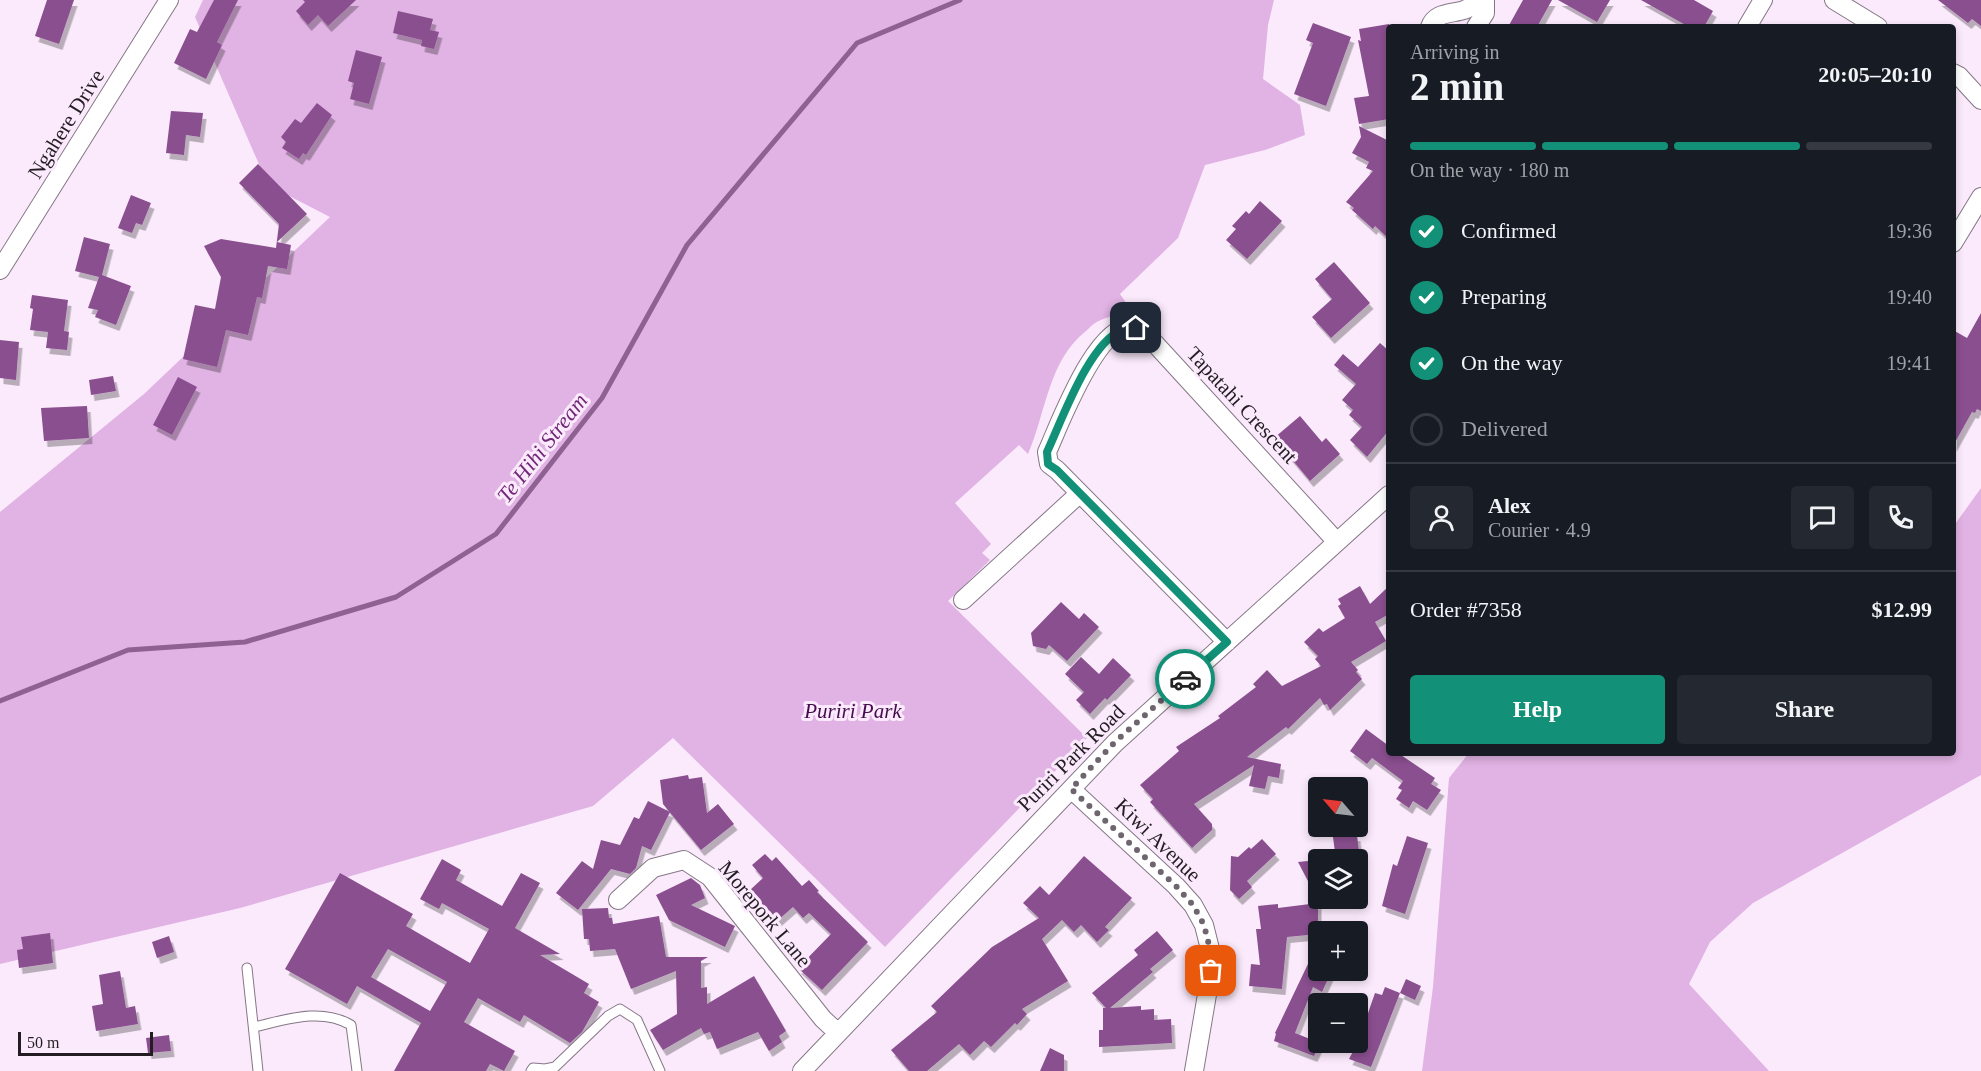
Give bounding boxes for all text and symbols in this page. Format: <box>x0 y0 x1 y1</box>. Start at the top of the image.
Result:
text: Arriving in <box>1410 41 1499 63</box>
text: 20:05–20:10 <box>1818 62 1932 87</box>
street label: Ngahere Drive <box>23 65 109 183</box>
text: 2 min <box>1410 65 1504 108</box>
text: On the way · 180 m <box>1410 159 1569 181</box>
icon: check <box>1410 215 1443 248</box>
text: Confirmed <box>1461 218 1556 243</box>
text: 19:36 <box>1886 220 1932 242</box>
icon: check <box>1410 281 1443 314</box>
text: Preparing <box>1461 284 1547 309</box>
text: 19:40 <box>1886 286 1932 308</box>
pin <box>1110 302 1161 353</box>
icon: home <box>1119 311 1152 344</box>
street label: Tapatahi Crescent <box>1182 342 1302 468</box>
icon: check <box>1410 347 1443 380</box>
text: On the way <box>1461 350 1562 375</box>
text: 19:41 <box>1886 352 1932 374</box>
water label: Te Hihi Stream <box>492 388 592 508</box>
text: Delivered <box>1461 416 1548 441</box>
button: person <box>1410 486 1473 549</box>
button: chat <box>1791 486 1854 549</box>
button: phone <box>1869 486 1932 549</box>
text: Alex <box>1488 493 1531 518</box>
text: Courier · 4.9 <box>1488 519 1591 541</box>
text: Order #7358 <box>1410 597 1522 622</box>
text: $12.99 <box>1872 597 1932 622</box>
courier <box>1155 649 1215 709</box>
icon: car <box>1169 663 1202 696</box>
button: Help <box>1410 675 1665 744</box>
button: Share <box>1677 675 1932 744</box>
park label: Puriri Park <box>803 699 902 723</box>
street label: Puriri Park Road <box>1013 699 1130 816</box>
north arrow <box>1308 777 1368 837</box>
map controls <box>1308 777 1368 1053</box>
street label: Kiwi Avenue <box>1110 793 1206 887</box>
button: layers <box>1308 849 1368 909</box>
street label: Morepork Lane <box>714 856 816 972</box>
button: + <box>1308 921 1368 981</box>
pin <box>1185 945 1236 996</box>
icon: bag <box>1194 954 1227 987</box>
button: − <box>1308 993 1368 1053</box>
scale bar <box>18 1029 153 1056</box>
text: 50 m <box>27 1034 59 1051</box>

